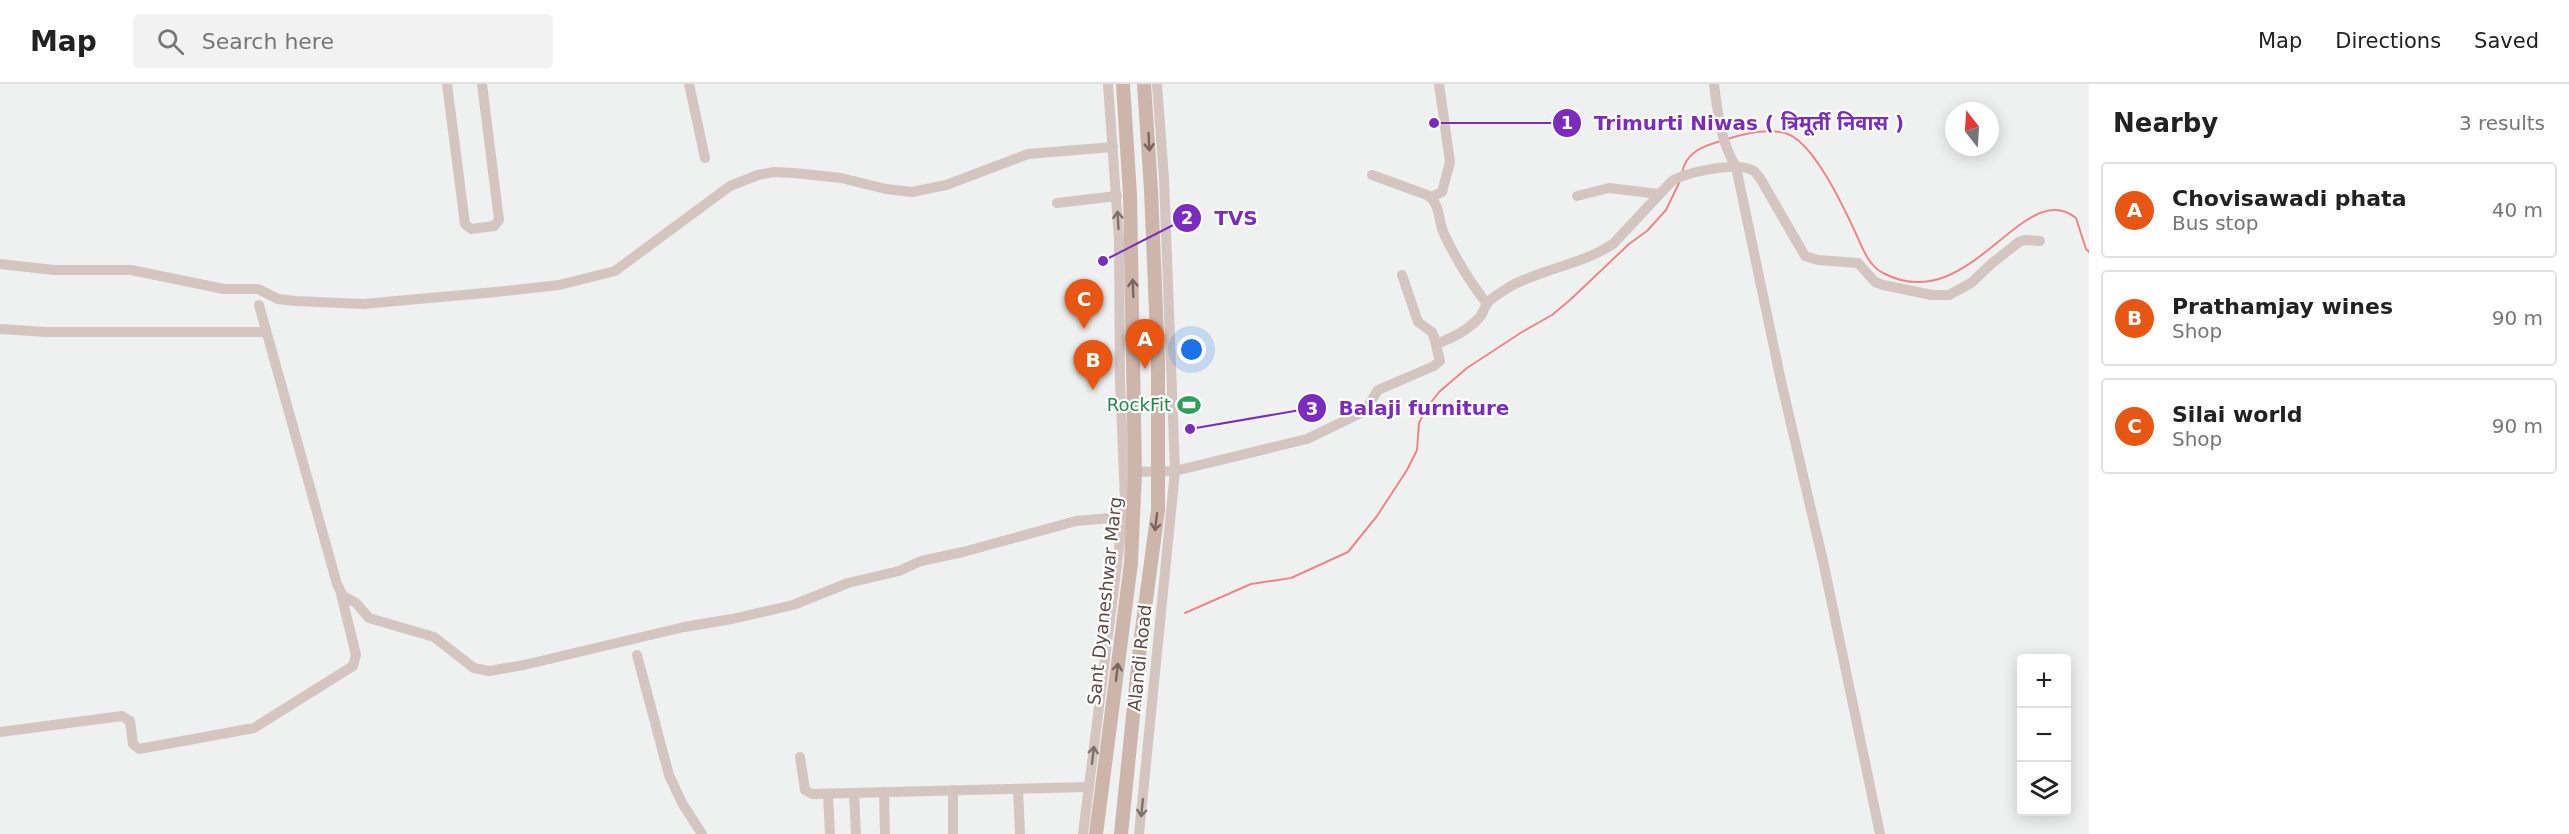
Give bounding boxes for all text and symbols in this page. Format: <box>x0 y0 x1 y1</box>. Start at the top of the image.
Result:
search box <box>133 14 553 68</box>
text: Map <box>30 25 97 58</box>
icon: search <box>154 25 187 58</box>
text: Search here <box>202 29 334 54</box>
text: Map <box>2258 29 2302 53</box>
text: Directions <box>2335 29 2441 53</box>
text: Saved <box>2474 29 2539 53</box>
north arrow <box>1945 102 1999 156</box>
callout: Trimurti Niwas ( त्रिमूर्ती निवास ) <box>1552 104 1916 142</box>
text: Nearby <box>2113 108 2218 138</box>
text: Trimurti Niwas ( त्रिमूर्ती निवास ) <box>1594 111 1904 136</box>
text: 3 results <box>2459 111 2545 135</box>
text: 1 <box>1561 112 1573 133</box>
one-way arrow <box>1143 132 1154 152</box>
text: Chovisawadi phata <box>2172 186 2406 211</box>
text: A <box>2127 198 2142 222</box>
text: 40 m <box>2492 198 2543 222</box>
callout: TVS <box>1172 199 1269 237</box>
text: TVS <box>1214 206 1258 230</box>
text: 2 <box>1181 207 1193 228</box>
one-way arrow <box>1113 211 1124 231</box>
text: Bus stop <box>2172 211 2258 235</box>
one-way arrow <box>1128 278 1139 298</box>
pin: C <box>1064 280 1104 329</box>
text: Prathamjay wines <box>2172 294 2393 319</box>
text: B <box>2127 306 2142 330</box>
text: 90 m <box>2492 306 2543 330</box>
text: Shop <box>2172 319 2222 343</box>
pin: A <box>1126 320 1164 369</box>
your location <box>1177 335 1206 364</box>
pin: B <box>1074 340 1112 390</box>
callout: Balaji furniture <box>1297 389 1521 427</box>
sports icon: RockFit <box>1176 392 1202 418</box>
place label: RockFit <box>1107 394 1171 415</box>
text: Balaji furniture <box>1339 396 1509 420</box>
text: 3 <box>1306 398 1318 419</box>
text: Silai world <box>2172 402 2303 427</box>
text: C <box>2127 414 2142 438</box>
text: 90 m <box>2492 414 2543 438</box>
text: Shop <box>2172 427 2222 451</box>
street label: Sant Dyaneshwar Marg <box>1083 496 1126 706</box>
one-way arrow <box>1150 512 1161 532</box>
street label: Alandi Road <box>1123 604 1156 712</box>
map controls <box>2017 654 2071 816</box>
button: + <box>2017 654 2071 708</box>
one-way arrow <box>1112 663 1123 682</box>
button: − <box>2017 708 2071 762</box>
one-way arrow <box>1087 746 1098 765</box>
button: layers <box>2017 762 2071 816</box>
one-way arrow <box>1136 798 1147 818</box>

